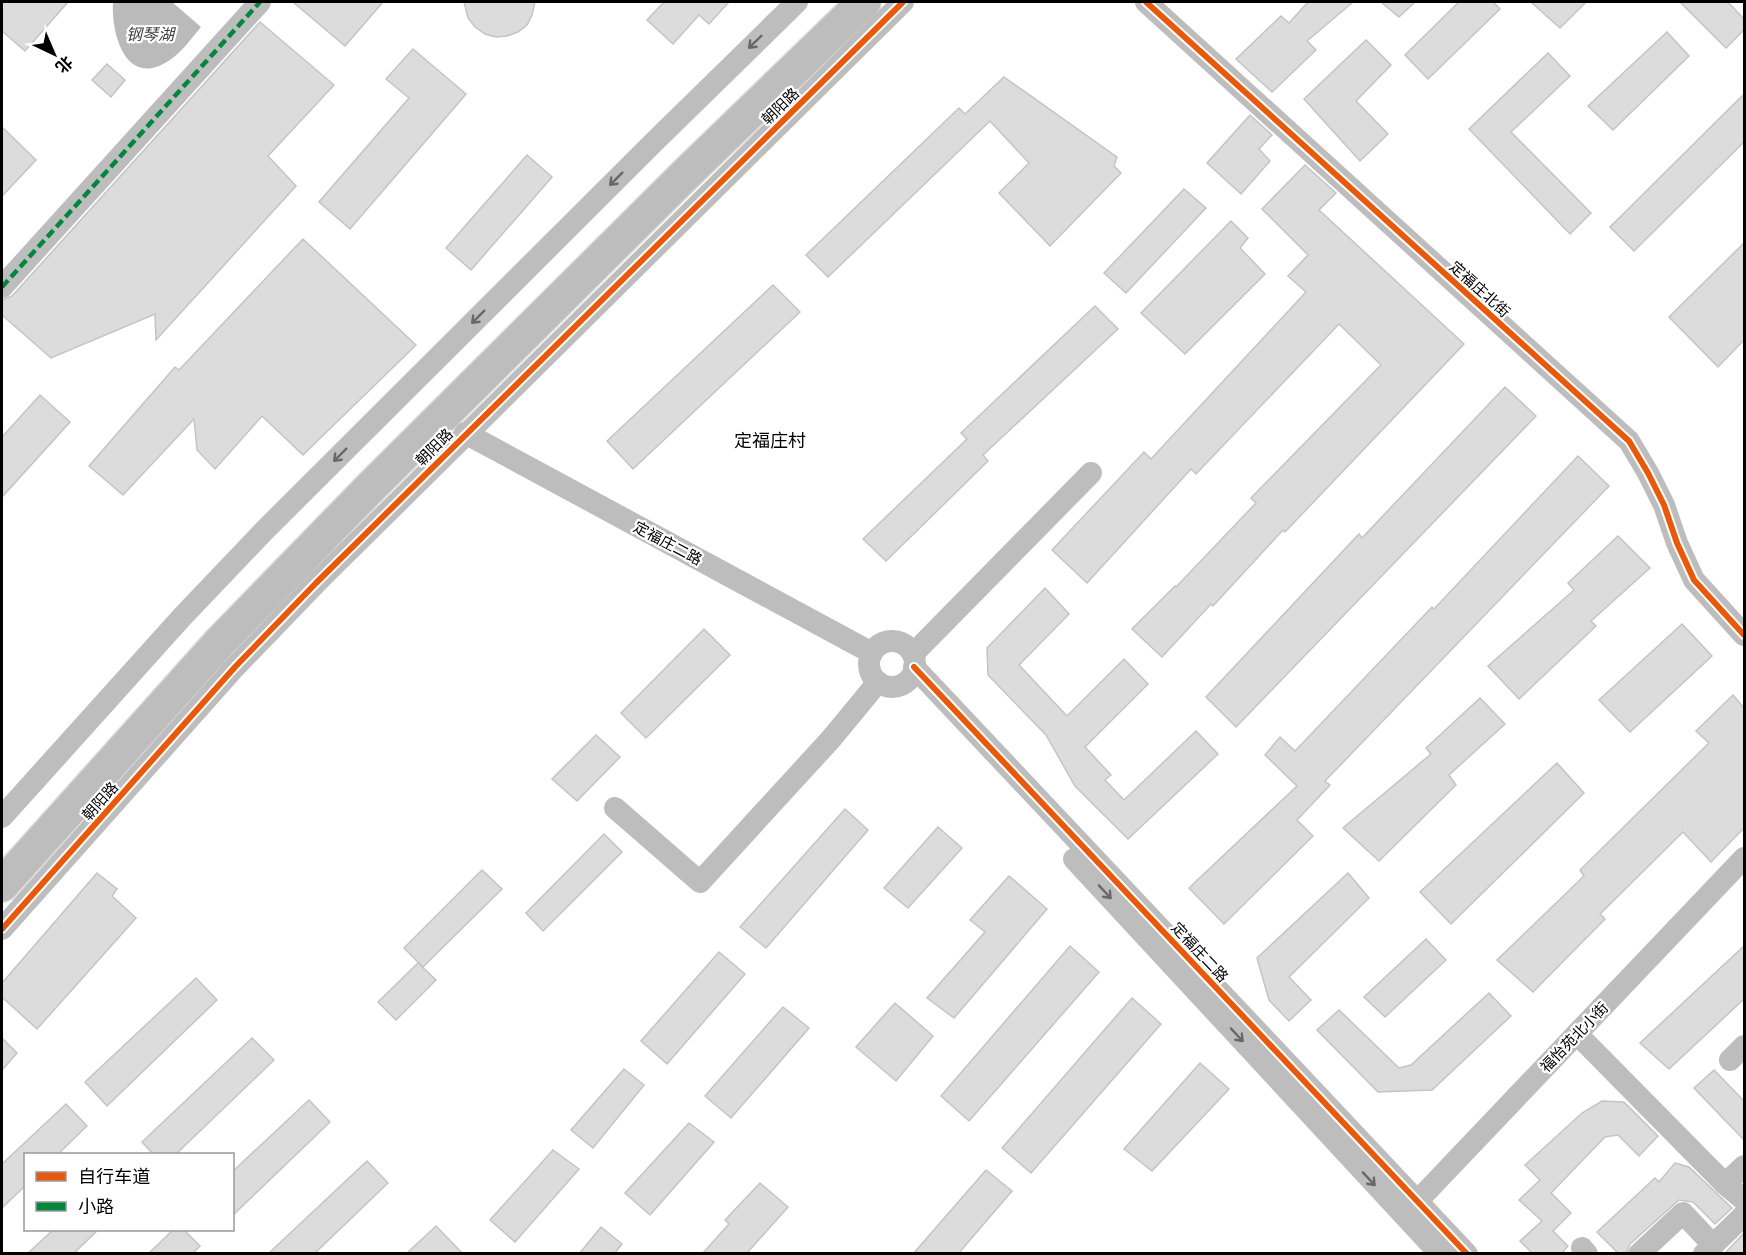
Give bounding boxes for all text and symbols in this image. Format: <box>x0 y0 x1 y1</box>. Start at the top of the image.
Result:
north arrow <box>24 24 84 84</box>
water label: 钢琴湖 <box>126 25 177 43</box>
one-way arrow <box>748 35 763 50</box>
text: 北 <box>52 53 76 77</box>
street label: 朝阳路 <box>758 84 802 128</box>
one-way arrow <box>609 172 623 187</box>
street label: 定福庄北街 <box>1446 258 1514 320</box>
one-way arrow <box>471 310 486 324</box>
street label: 朝阳路 <box>412 425 456 469</box>
district label: 定福庄村 <box>734 430 806 451</box>
one-way arrow <box>333 448 348 462</box>
street label: 定福庄二路 <box>631 518 705 568</box>
street label: 朝阳路 <box>79 779 121 823</box>
one-way arrow <box>1098 884 1112 899</box>
street label: 定福庄二路 <box>1168 919 1232 985</box>
street label: 福怡苑北小街 <box>1537 999 1611 1075</box>
one-way arrow <box>1230 1028 1244 1043</box>
legend <box>24 1153 234 1231</box>
text: 自行车道 <box>78 1166 150 1187</box>
one-way arrow <box>1362 1171 1376 1186</box>
text: 小路 <box>78 1196 114 1217</box>

